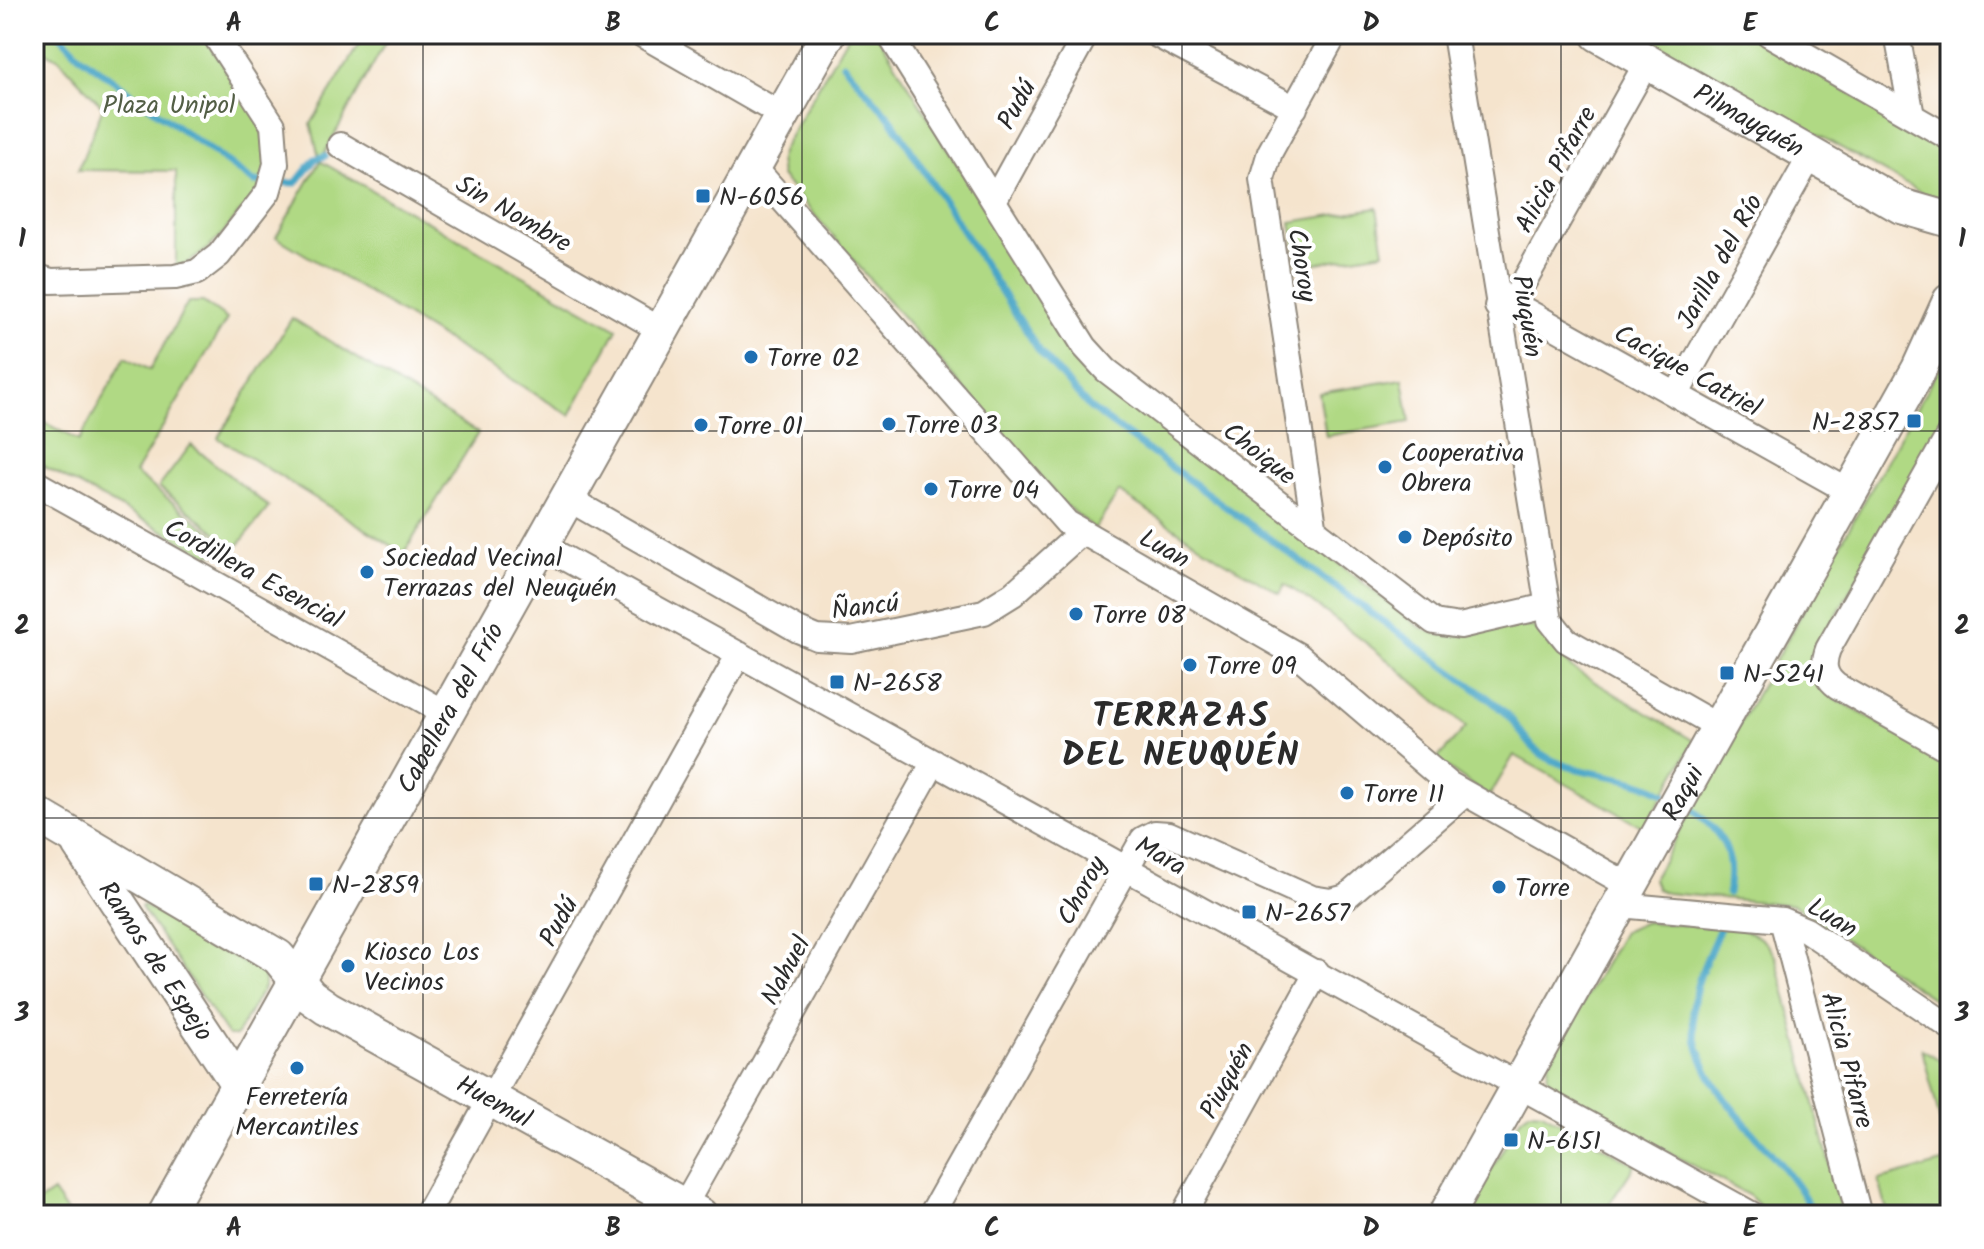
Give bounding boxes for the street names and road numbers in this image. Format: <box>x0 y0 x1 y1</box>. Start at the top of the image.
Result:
street label: Pudú <box>987 72 1049 138</box>
street label: Pilmayquén <box>1685 73 1812 170</box>
street label: Alicia Pifarre <box>1504 98 1609 241</box>
street label: Sin Nombre <box>447 164 579 265</box>
street label: Jarilla del Río <box>1666 187 1775 337</box>
street label: Choroy <box>1275 226 1328 306</box>
street label: Piuquén <box>1499 272 1553 361</box>
street label: Cacique Catriel <box>1605 314 1769 430</box>
street label: Choique <box>1213 412 1305 497</box>
street label: Cordillera Esencial <box>156 508 350 641</box>
street label: Luan <box>1131 519 1197 581</box>
street label: Ñancú <box>829 583 902 633</box>
street label: Cabellera del Frío <box>387 615 517 802</box>
street label: Raqui <box>1651 756 1717 829</box>
street label: Mara <box>1126 825 1194 888</box>
street label: Choroy <box>1046 848 1119 933</box>
street label: Ramos de Espejo <box>86 873 223 1051</box>
street label: Luan <box>1799 887 1865 950</box>
street label: Pudú <box>529 889 591 955</box>
street label: Nahuel <box>750 928 823 1014</box>
street label: Alicia Pifarre <box>1808 987 1885 1134</box>
street label: Piuquén <box>1189 1035 1266 1127</box>
street label: Huemul <box>448 1065 539 1141</box>

